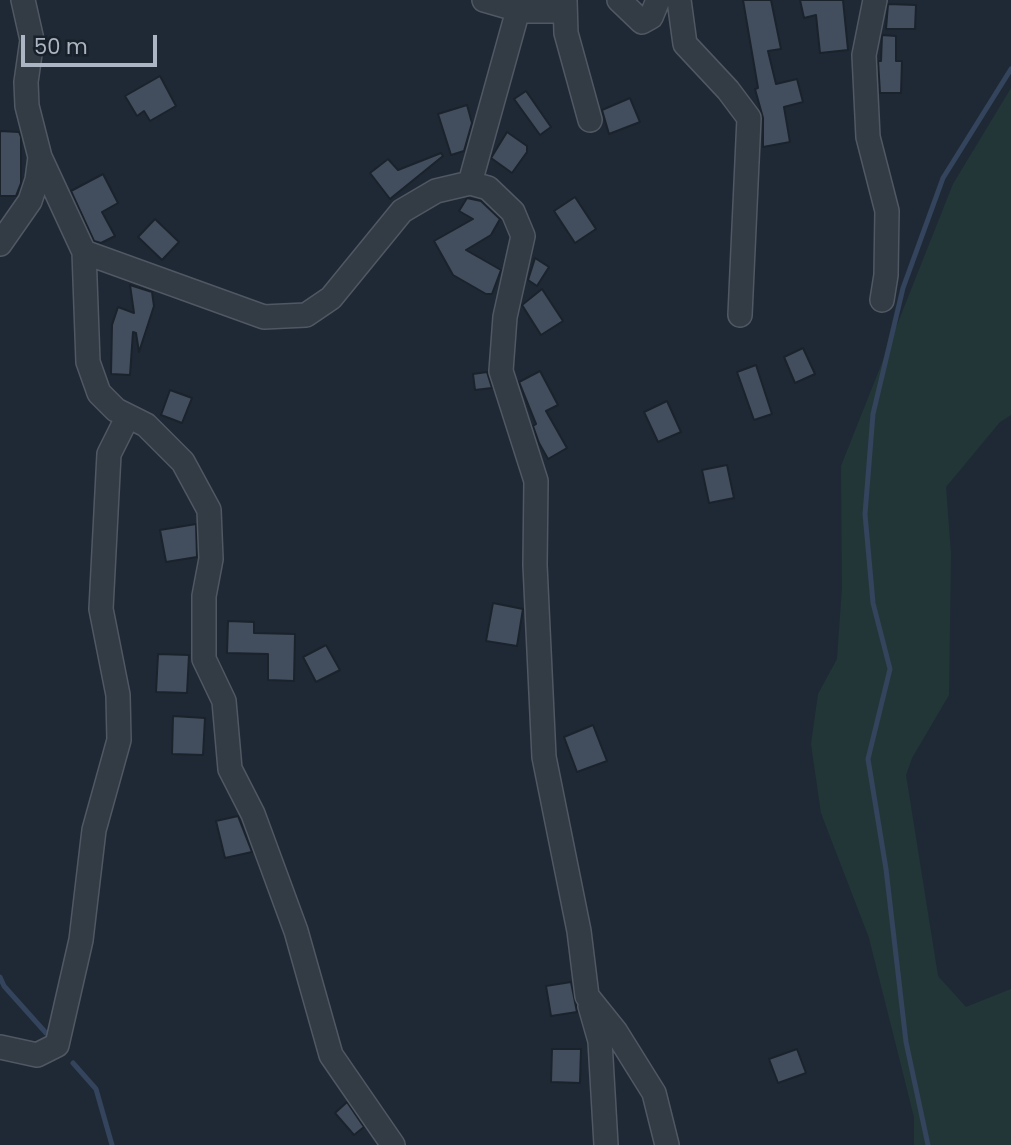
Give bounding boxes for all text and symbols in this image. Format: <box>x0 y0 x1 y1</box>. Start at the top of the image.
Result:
scale bar <box>24 21 161 65</box>
text: 50 m <box>34 32 88 61</box>

